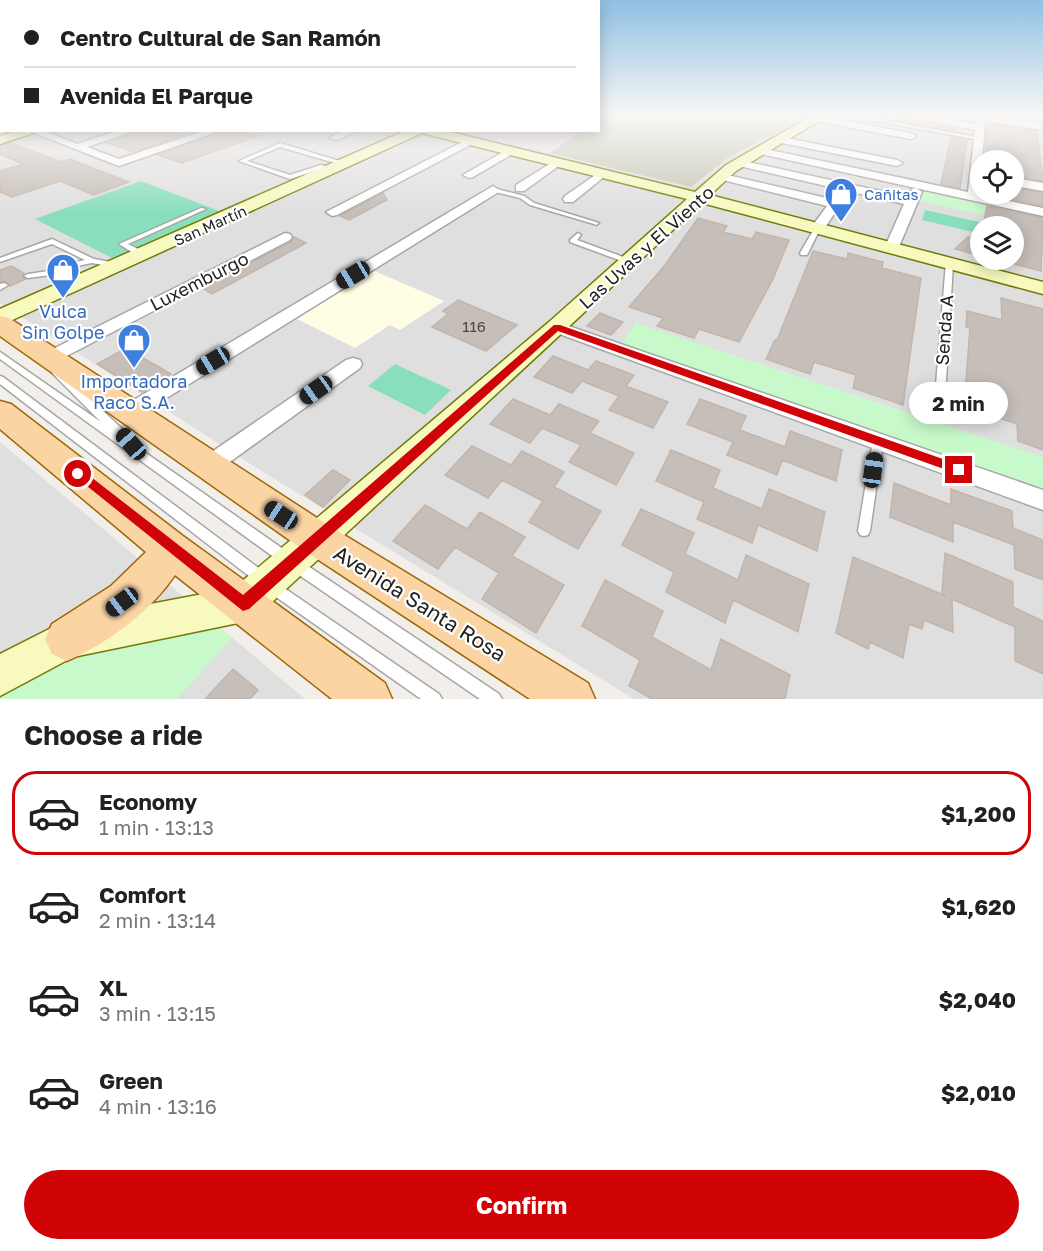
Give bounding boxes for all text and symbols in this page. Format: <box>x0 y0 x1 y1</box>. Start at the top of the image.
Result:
text: Centro Cultural de San Ramón <box>60 24 381 51</box>
text: Avenida El Parque <box>60 82 253 109</box>
map controls <box>970 150 1024 270</box>
button: locate <box>970 150 1024 204</box>
shop icon: Cañitas <box>823 176 859 223</box>
street label: Las Uvas y El Viento <box>574 181 718 313</box>
place label: Cañitas <box>864 185 918 203</box>
street label: San Martín <box>171 201 249 249</box>
button: layers <box>970 216 1024 270</box>
street label: Luxemburgo <box>146 247 252 315</box>
shop icon: Vulca Sin Golpe <box>45 252 81 299</box>
car <box>333 258 373 292</box>
street label: Senda A <box>931 294 957 366</box>
place label: Vulca Sin Golpe <box>22 300 104 343</box>
house number: 116 <box>462 317 486 335</box>
shop icon: Importadora Raco S.A. <box>116 322 152 369</box>
car <box>193 344 233 378</box>
place label: Importadora Raco S.A. <box>80 370 188 413</box>
car <box>296 372 336 408</box>
callout: 2 min <box>910 383 1008 425</box>
text: 2 min <box>932 391 985 415</box>
car <box>112 425 150 463</box>
car <box>862 451 884 489</box>
route end <box>945 456 972 483</box>
route start <box>64 460 91 487</box>
car <box>261 498 301 532</box>
street label: Avenida Santa Rosa <box>329 539 511 667</box>
car <box>102 584 142 620</box>
text: Choose a ride <box>24 719 203 751</box>
icon: car <box>27 786 81 840</box>
text: Economy <box>99 788 197 815</box>
text: $1,200 <box>941 800 1016 827</box>
text: 1 min · 13:13 <box>99 815 214 839</box>
icon: car <box>27 879 81 933</box>
text: Comfort <box>99 881 186 908</box>
text: $1,620 <box>941 893 1016 920</box>
text: 2 min · 13:14 <box>99 908 216 932</box>
icon: car <box>27 972 81 1026</box>
text: XL <box>99 974 127 1001</box>
text: $2,040 <box>938 986 1016 1013</box>
text: 3 min · 13:15 <box>99 1001 216 1025</box>
icon: car <box>27 1065 81 1119</box>
text: Green <box>99 1067 163 1094</box>
text: $2,010 <box>941 1079 1016 1106</box>
text: 4 min · 13:16 <box>99 1094 217 1118</box>
button: Confirm <box>24 1170 1019 1239</box>

